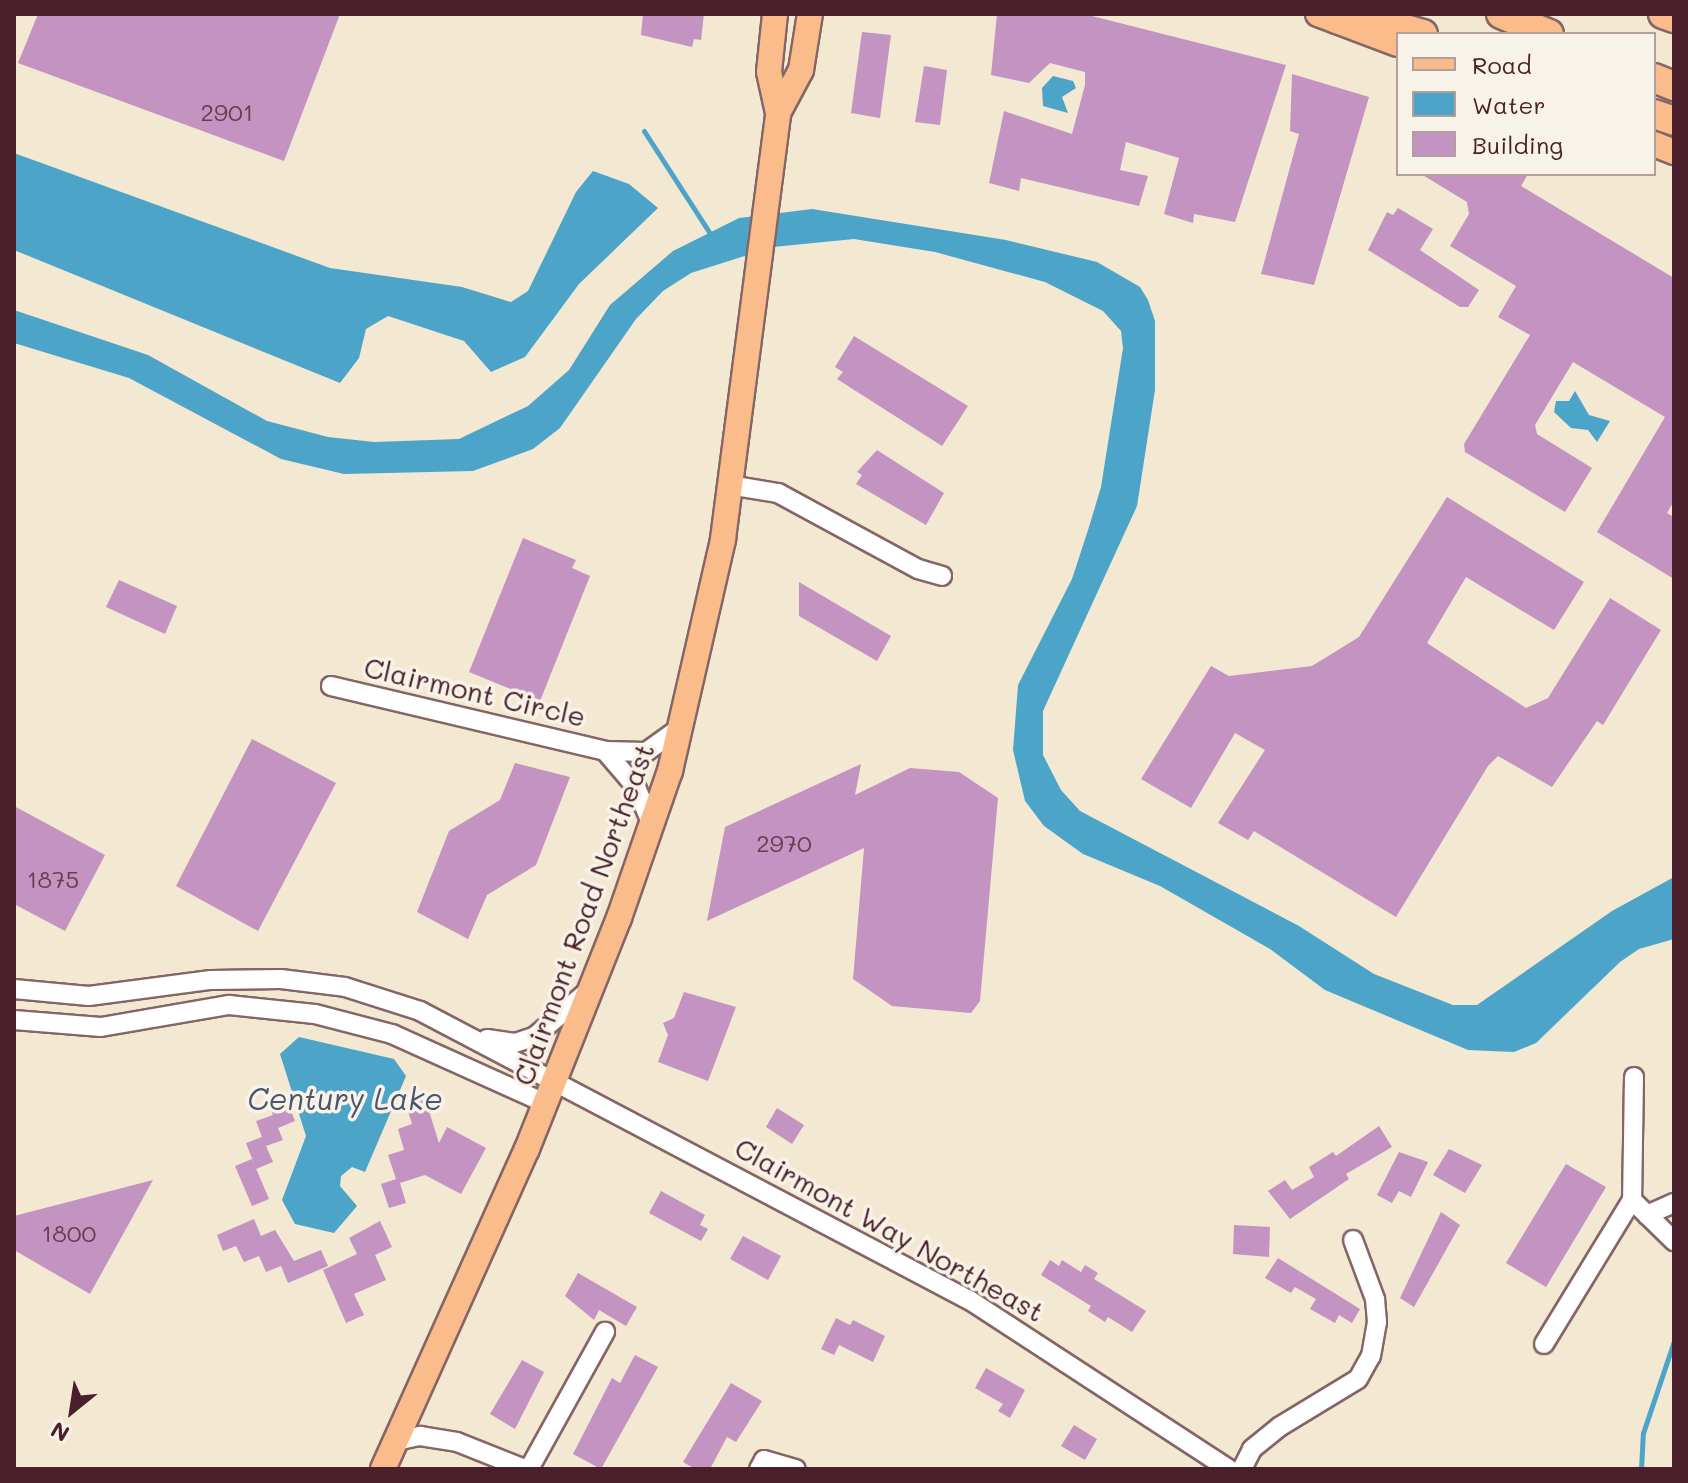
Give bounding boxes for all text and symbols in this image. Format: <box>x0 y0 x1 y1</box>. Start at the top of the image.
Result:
legend <box>1396 32 1656 176</box>
text: Road <box>1472 49 1532 80</box>
text: Water <box>1472 89 1546 120</box>
house number: 2901 <box>200 98 254 126</box>
text: Building <box>1472 129 1563 160</box>
street label: Clairmont Circle <box>361 649 589 733</box>
street label: Clairmont Road Northeast <box>505 738 661 1090</box>
house number: 2970 <box>756 829 812 857</box>
house number: 1875 <box>27 865 79 893</box>
water label: Century Lake <box>247 1080 443 1116</box>
street label: Clairmont Way Northeast <box>729 1130 1051 1328</box>
house number: 1800 <box>42 1219 96 1247</box>
north arrow <box>32 1371 112 1451</box>
text: N <box>45 1415 74 1449</box>

